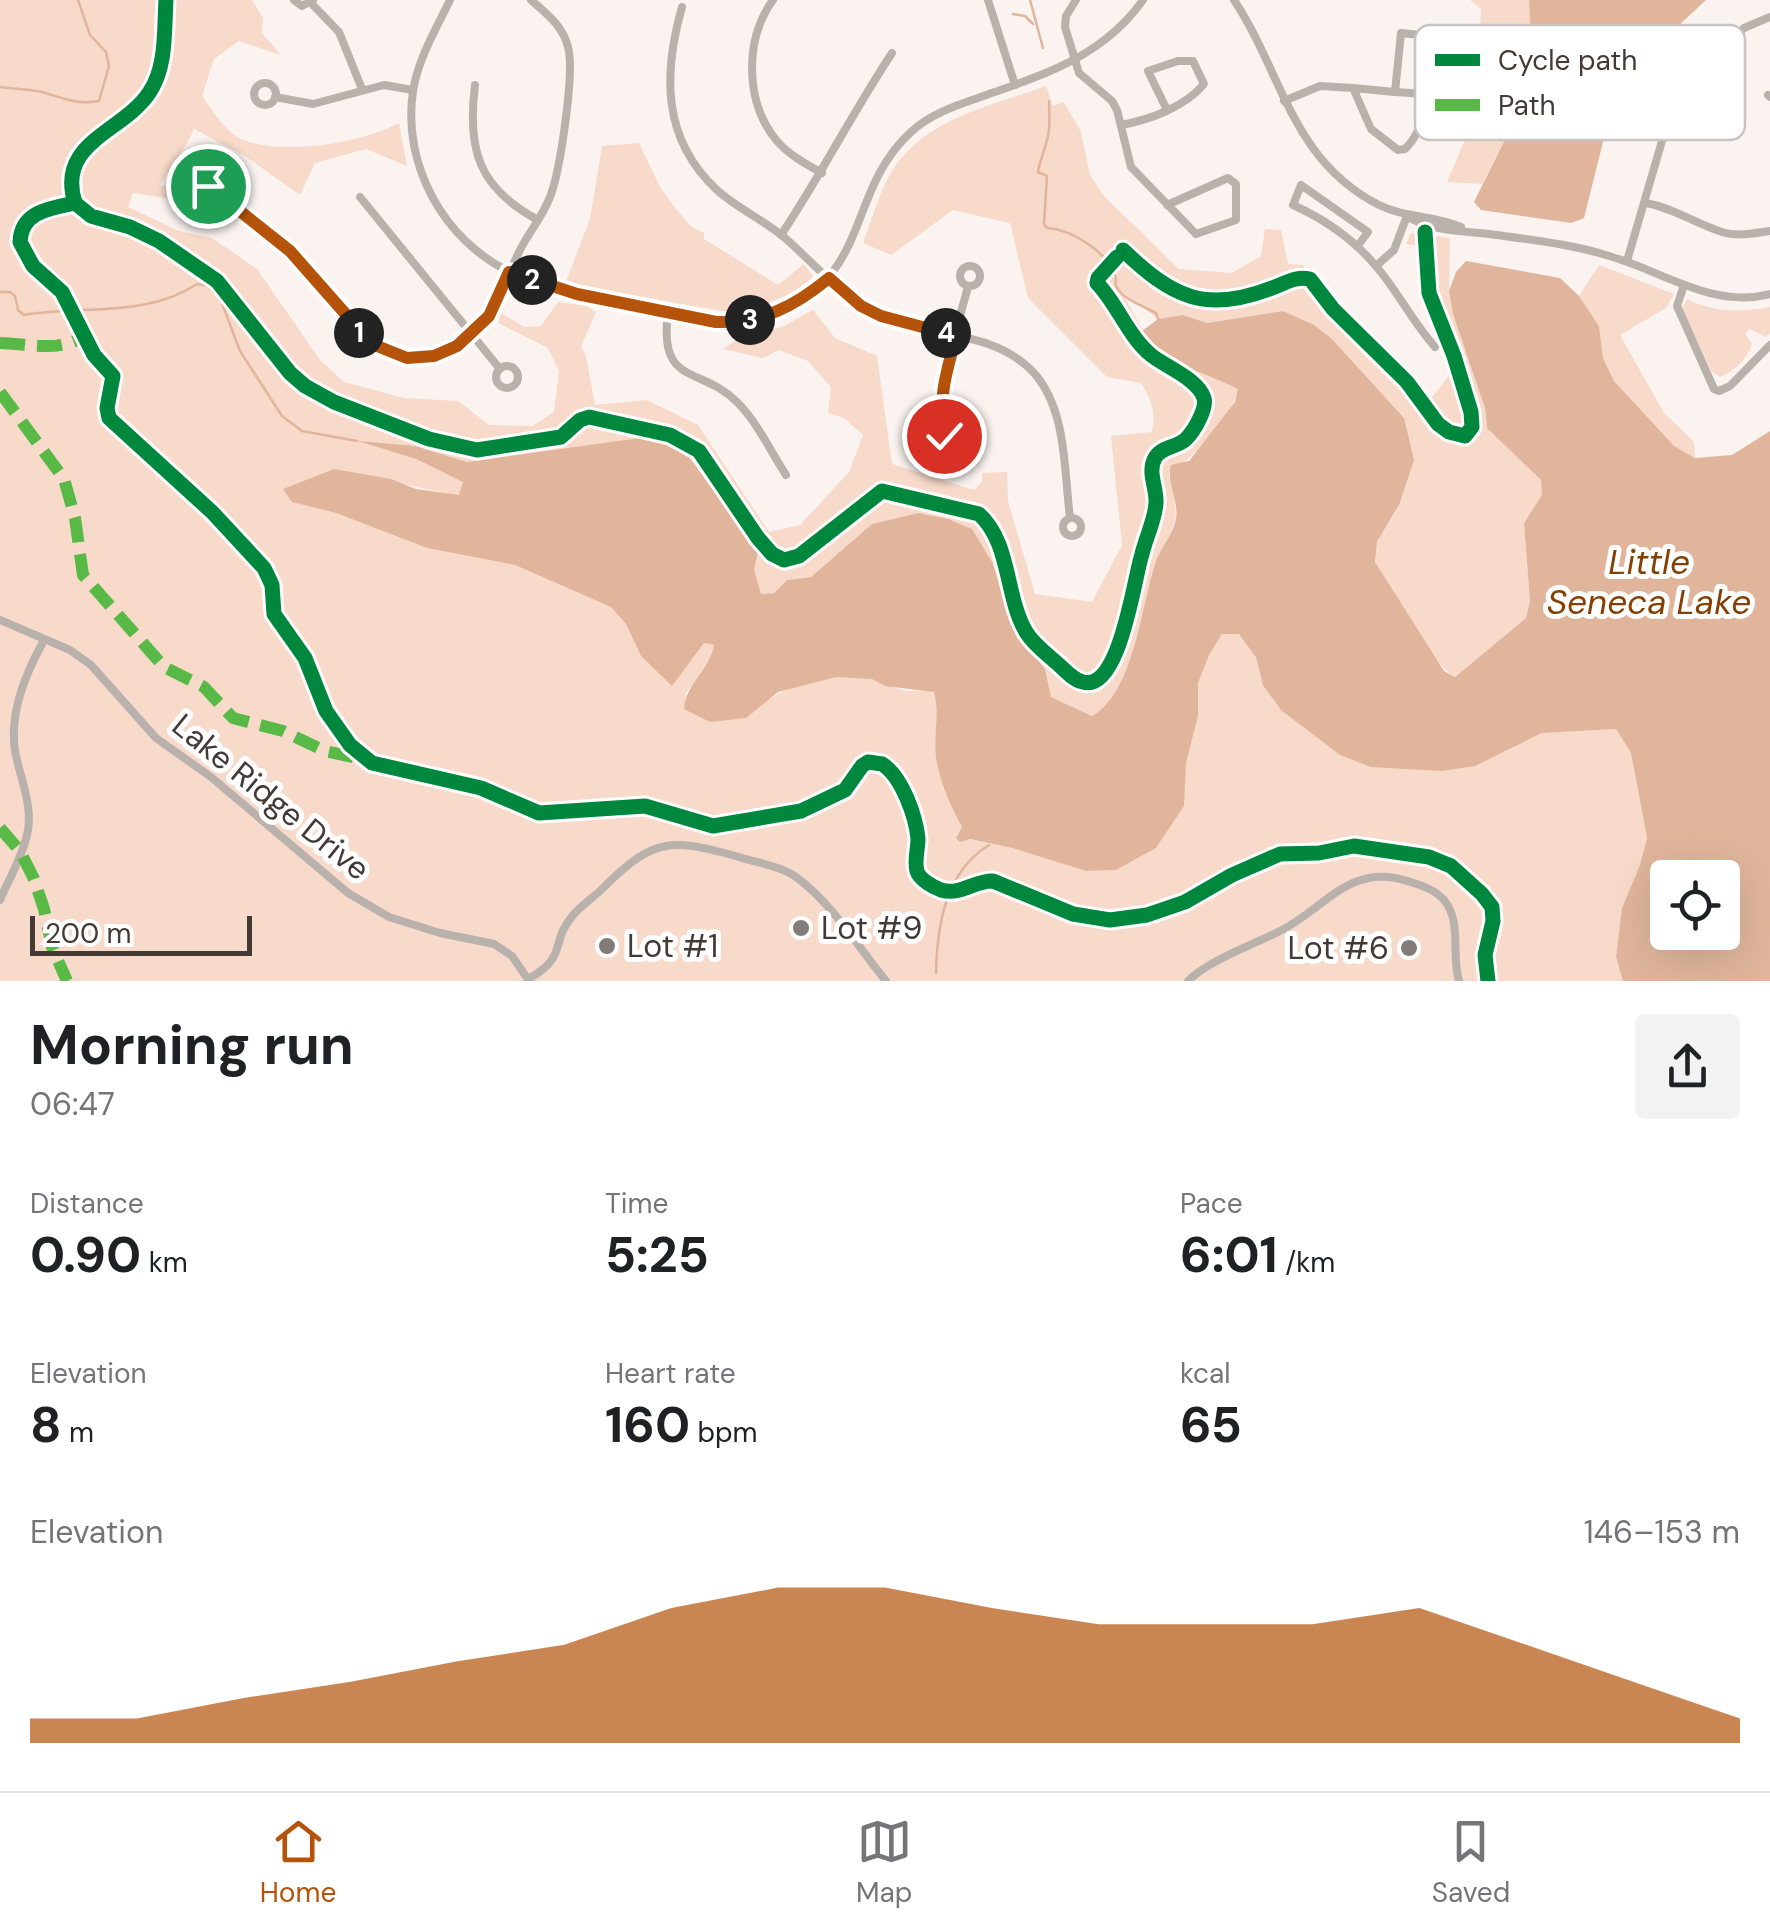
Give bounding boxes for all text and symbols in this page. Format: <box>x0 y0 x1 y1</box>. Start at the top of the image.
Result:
legend <box>1415 25 1745 140</box>
text: Cycle path <box>1498 42 1637 79</box>
text: Path <box>1498 87 1556 124</box>
pin <box>166 144 251 229</box>
icon: arrive <box>181 159 236 214</box>
pin: 2 <box>507 255 557 305</box>
text: 2 <box>524 261 540 298</box>
pin: 3 <box>725 295 775 345</box>
text: 3 <box>742 301 758 338</box>
pin: 1 <box>334 308 384 358</box>
pin: 4 <box>921 308 971 358</box>
text: 1 <box>354 314 364 351</box>
text: 4 <box>937 314 955 351</box>
pin <box>902 394 987 479</box>
icon: check <box>917 409 972 464</box>
water label: Little Seneca Lake <box>1547 539 1751 625</box>
street label: Lake Ridge Drive <box>164 704 378 890</box>
map controls <box>1650 860 1740 950</box>
button: locate <box>1650 860 1740 950</box>
place label: Lot #9 <box>821 907 922 949</box>
scale bar <box>30 911 252 956</box>
text: 200 m <box>45 915 132 952</box>
marker: Lot #9 <box>790 917 812 939</box>
place label: Lot #1 <box>627 925 718 967</box>
place label: Lot #6 <box>1288 927 1389 969</box>
marker: Lot #1 <box>596 935 618 957</box>
marker: Lot #6 <box>1398 937 1420 959</box>
text: Morning run <box>30 1009 354 1081</box>
button: share <box>1635 1014 1740 1119</box>
text: 06:47 <box>30 1083 115 1125</box>
text: Distance <box>30 1185 144 1222</box>
text: Time <box>605 1185 668 1222</box>
text: Pace <box>1180 1185 1243 1222</box>
text: 0.90 <box>30 1222 141 1288</box>
text: 5:25 <box>605 1222 709 1288</box>
text: 6:01 <box>1180 1222 1278 1288</box>
text: km <box>141 1244 188 1281</box>
text: /km <box>1278 1244 1335 1281</box>
text: Elevation <box>30 1355 147 1392</box>
text: Heart rate <box>605 1355 736 1392</box>
text: kcal <box>1180 1355 1231 1392</box>
text: 8 <box>30 1392 62 1458</box>
text: 160 <box>605 1392 690 1458</box>
text: 65 <box>1180 1392 1242 1458</box>
text: m <box>62 1414 94 1451</box>
text: bpm <box>690 1414 758 1451</box>
text: Elevation <box>30 1511 163 1553</box>
text: 146–153 m <box>1584 1511 1740 1553</box>
tab: Home <box>260 1814 336 1911</box>
tab: Map <box>856 1814 912 1911</box>
tab: Saved <box>1432 1814 1510 1911</box>

